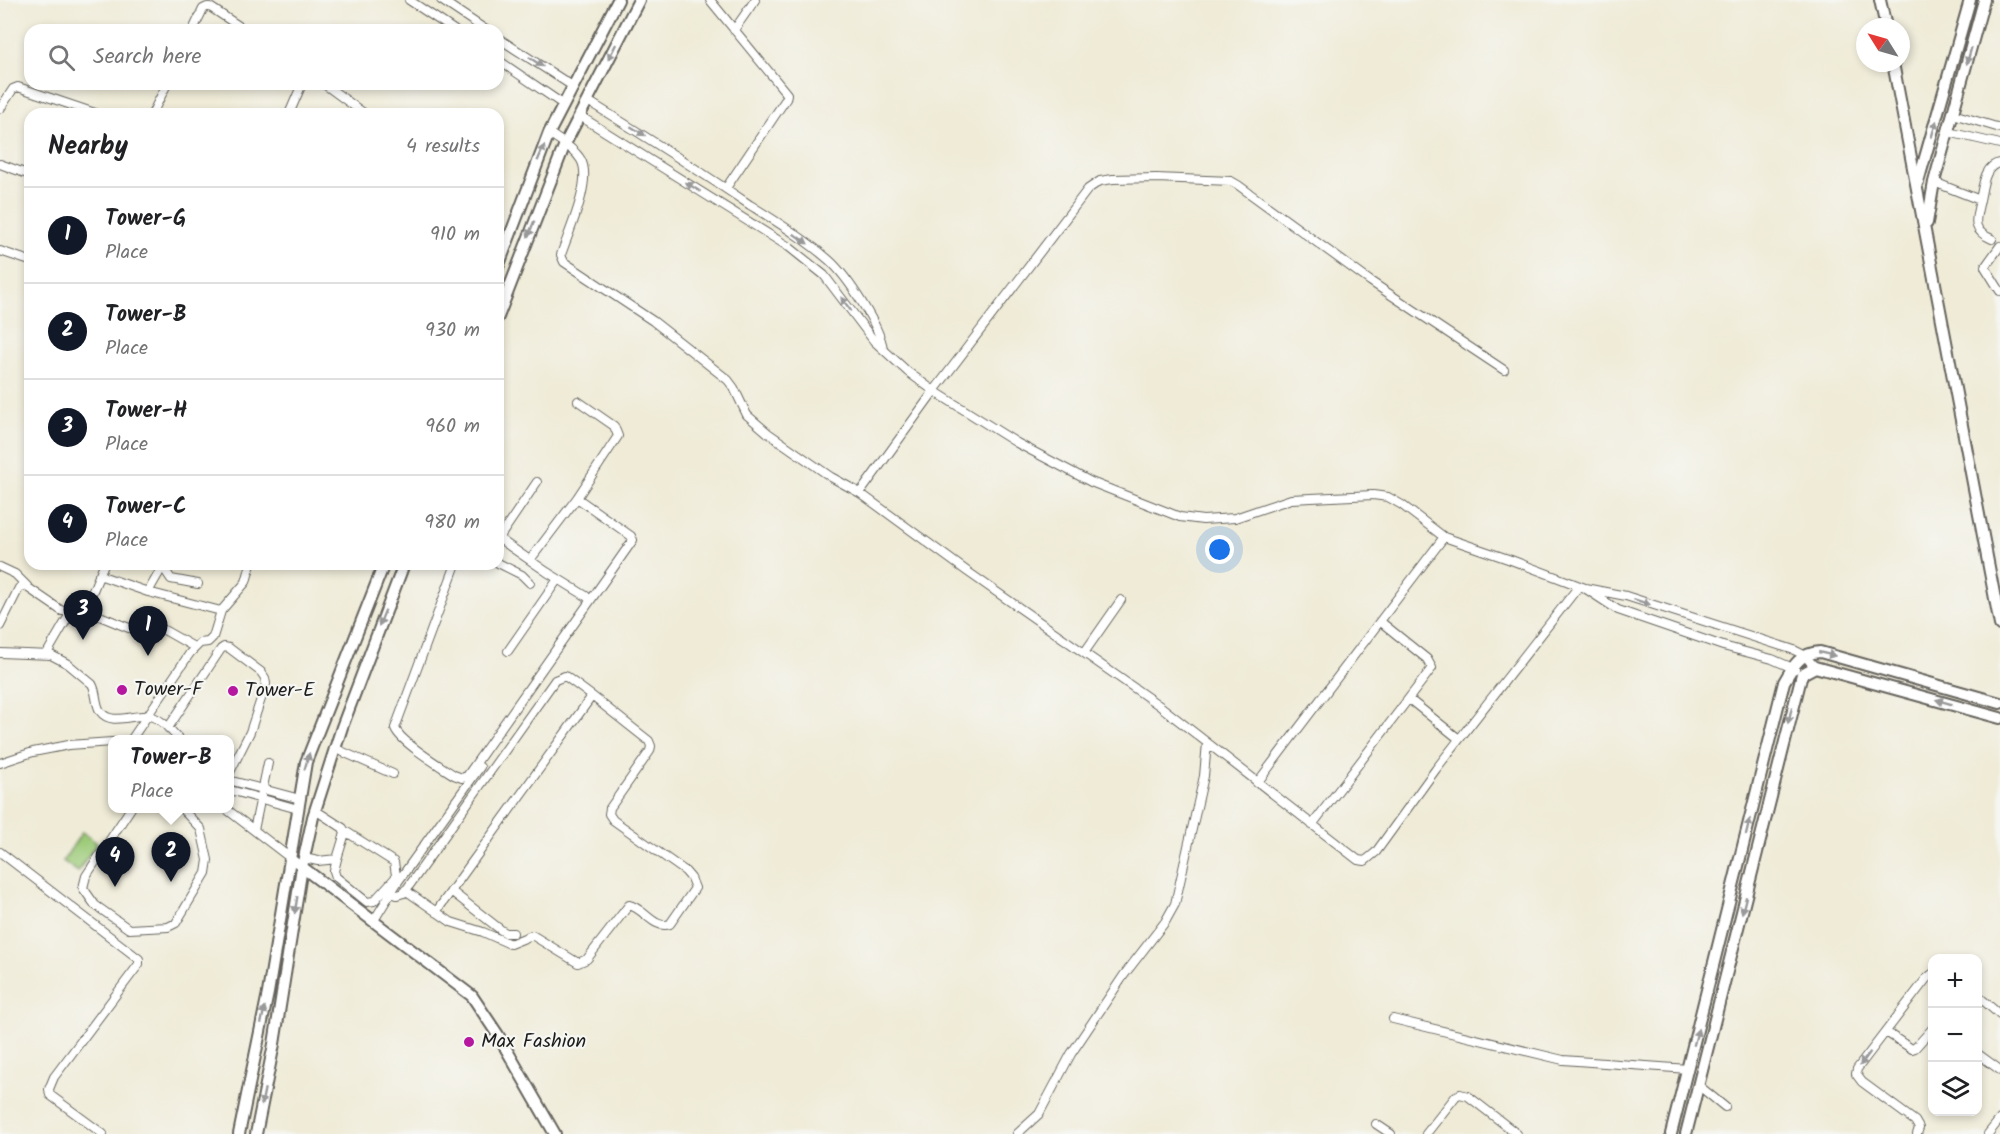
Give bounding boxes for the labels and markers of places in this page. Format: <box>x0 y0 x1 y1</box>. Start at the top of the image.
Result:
pin: 3 <box>64 590 103 640</box>
pin: 1 <box>128 606 168 656</box>
place label: Tower-F <box>134 674 204 706</box>
place label: Tower-E <box>245 675 316 707</box>
marker: Tower-F <box>115 683 129 697</box>
marker: Tower-E <box>226 684 240 698</box>
pin: 2 <box>152 832 190 882</box>
pin: 4 <box>96 838 134 887</box>
place label: Max Fashion <box>481 1026 586 1058</box>
marker: Max Fashion <box>462 1035 476 1049</box>

